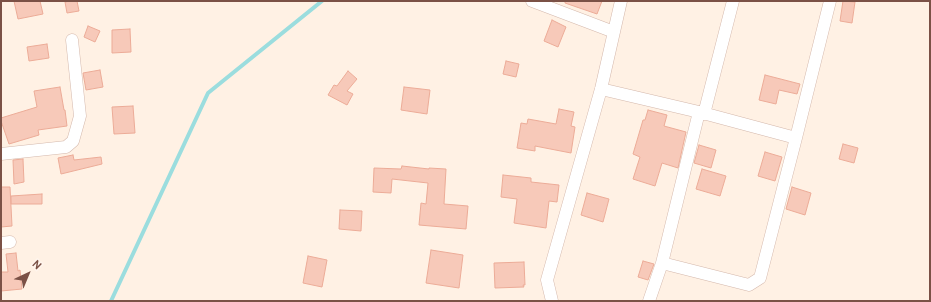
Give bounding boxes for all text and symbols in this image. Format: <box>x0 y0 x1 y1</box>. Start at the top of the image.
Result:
north arrow <box>8 254 48 294</box>
text: N <box>29 258 44 273</box>

